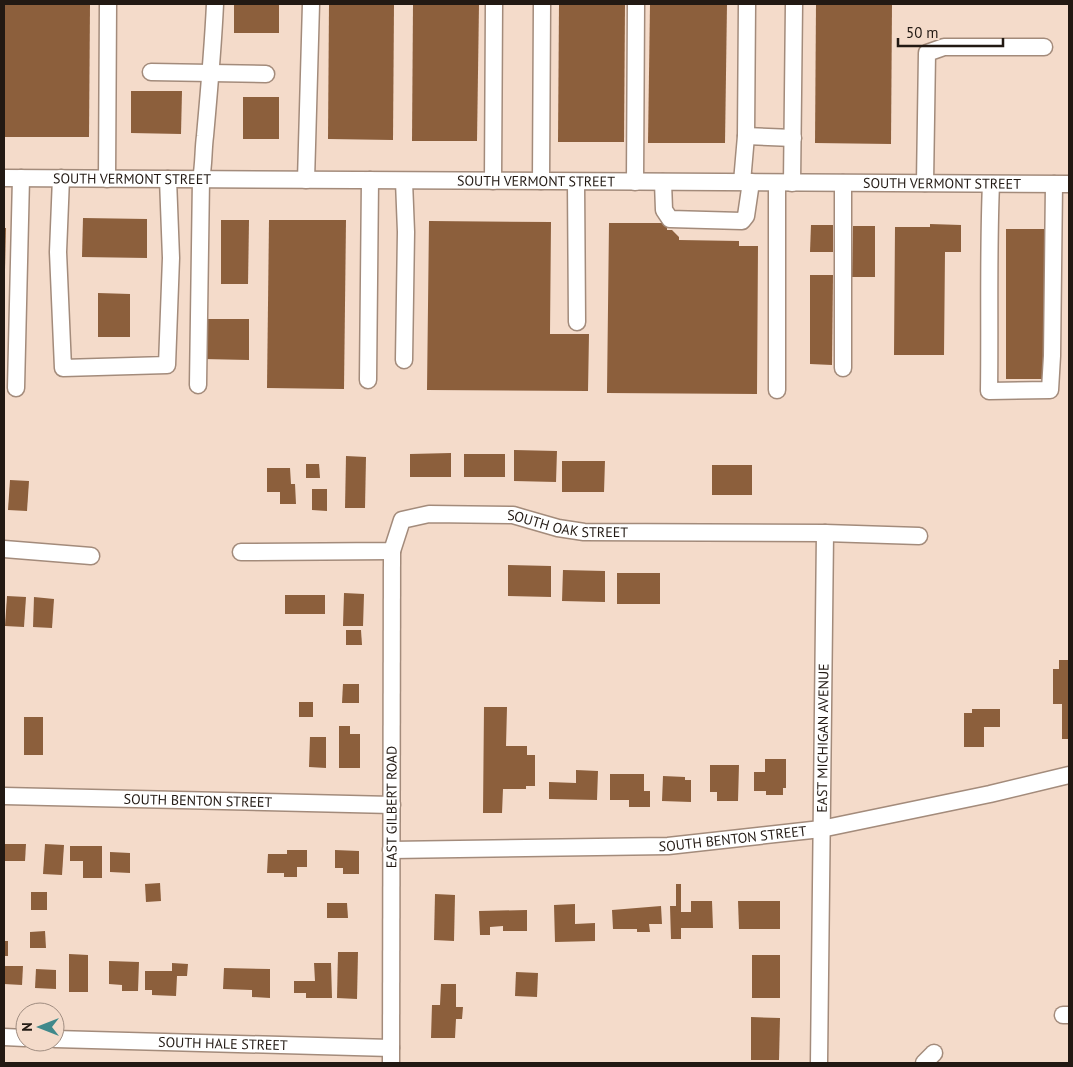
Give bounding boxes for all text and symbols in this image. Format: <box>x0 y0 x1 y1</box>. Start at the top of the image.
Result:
scale bar <box>898 15 1003 47</box>
text: 50 m <box>906 23 939 42</box>
street label: SOUTH VERMONT STREET <box>53 169 211 188</box>
street label: SOUTH VERMONT STREET <box>457 172 615 190</box>
street label: SOUTH VERMONT STREET <box>863 174 1021 193</box>
street label: SOUTH OAK STREET <box>507 506 628 541</box>
street label: EAST MICHIGAN AVENUE <box>813 663 833 813</box>
street label: EAST GILBERT ROAD <box>382 746 401 868</box>
street label: SOUTH BENTON STREET <box>124 790 273 811</box>
street label: SOUTH BENTON STREET <box>659 822 808 855</box>
north arrow <box>15 1002 65 1052</box>
text: N <box>18 1022 36 1032</box>
street label: SOUTH HALE STREET <box>158 1033 288 1054</box>

